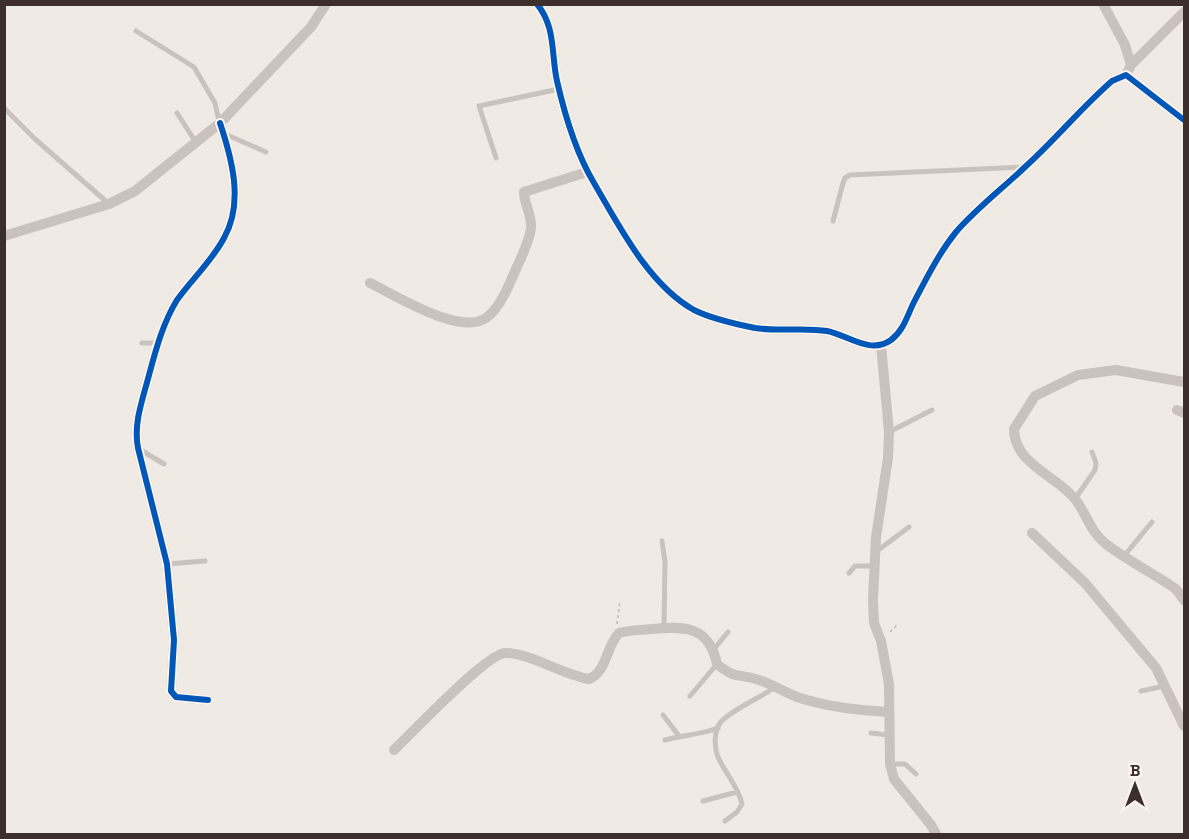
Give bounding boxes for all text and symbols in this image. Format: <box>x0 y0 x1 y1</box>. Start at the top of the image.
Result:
north arrow <box>1105 755 1165 815</box>
text: B <box>1130 760 1140 781</box>

